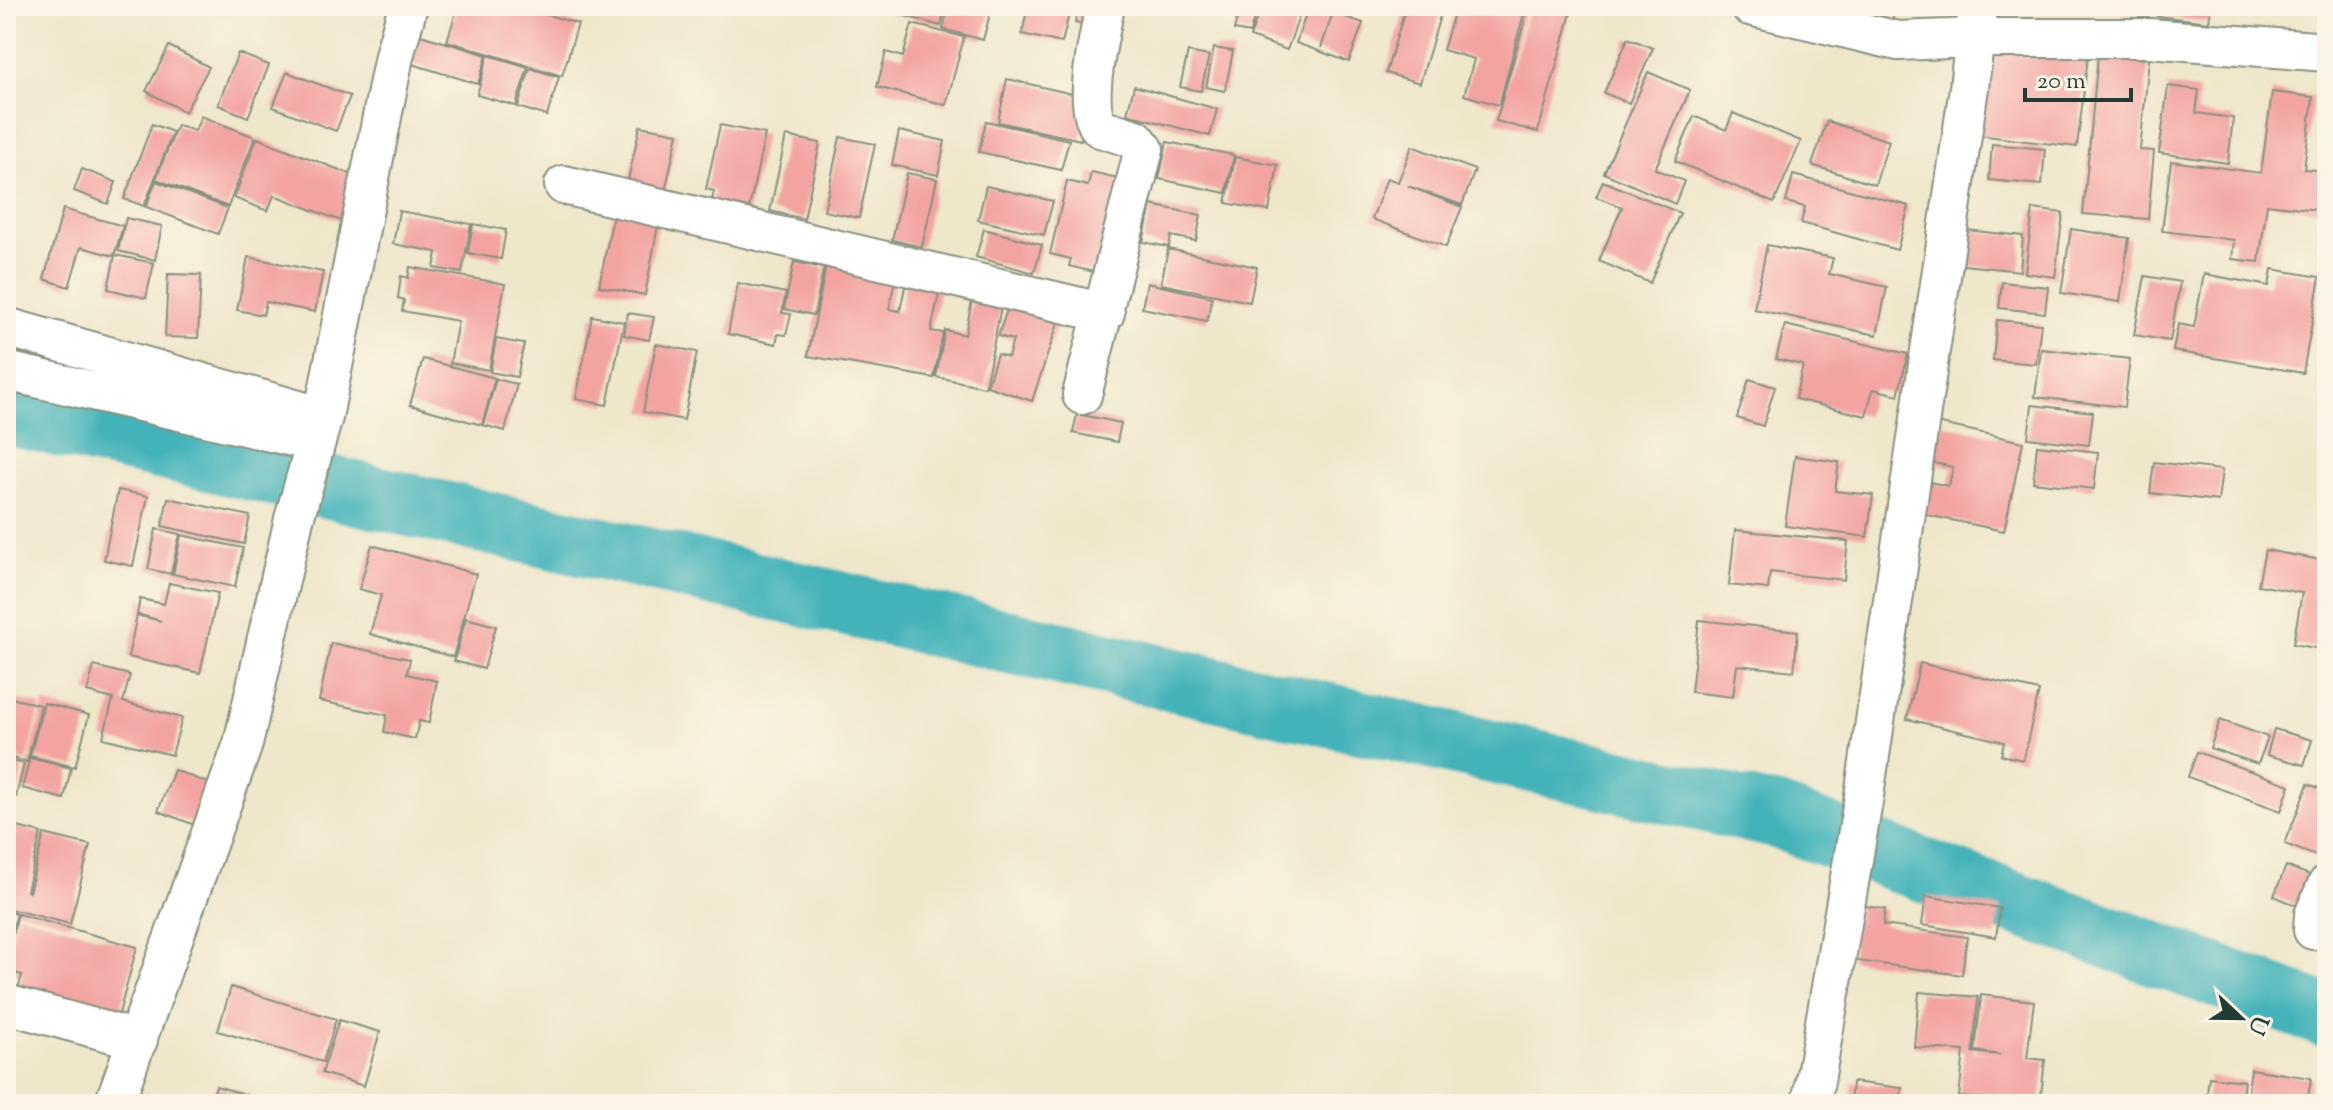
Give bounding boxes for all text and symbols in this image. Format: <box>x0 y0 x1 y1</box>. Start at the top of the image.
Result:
scale bar <box>2025 52 2131 102</box>
text: 20 m <box>2037 65 2086 99</box>
north arrow <box>2201 978 2281 1058</box>
text: U <box>2239 1010 2275 1039</box>

